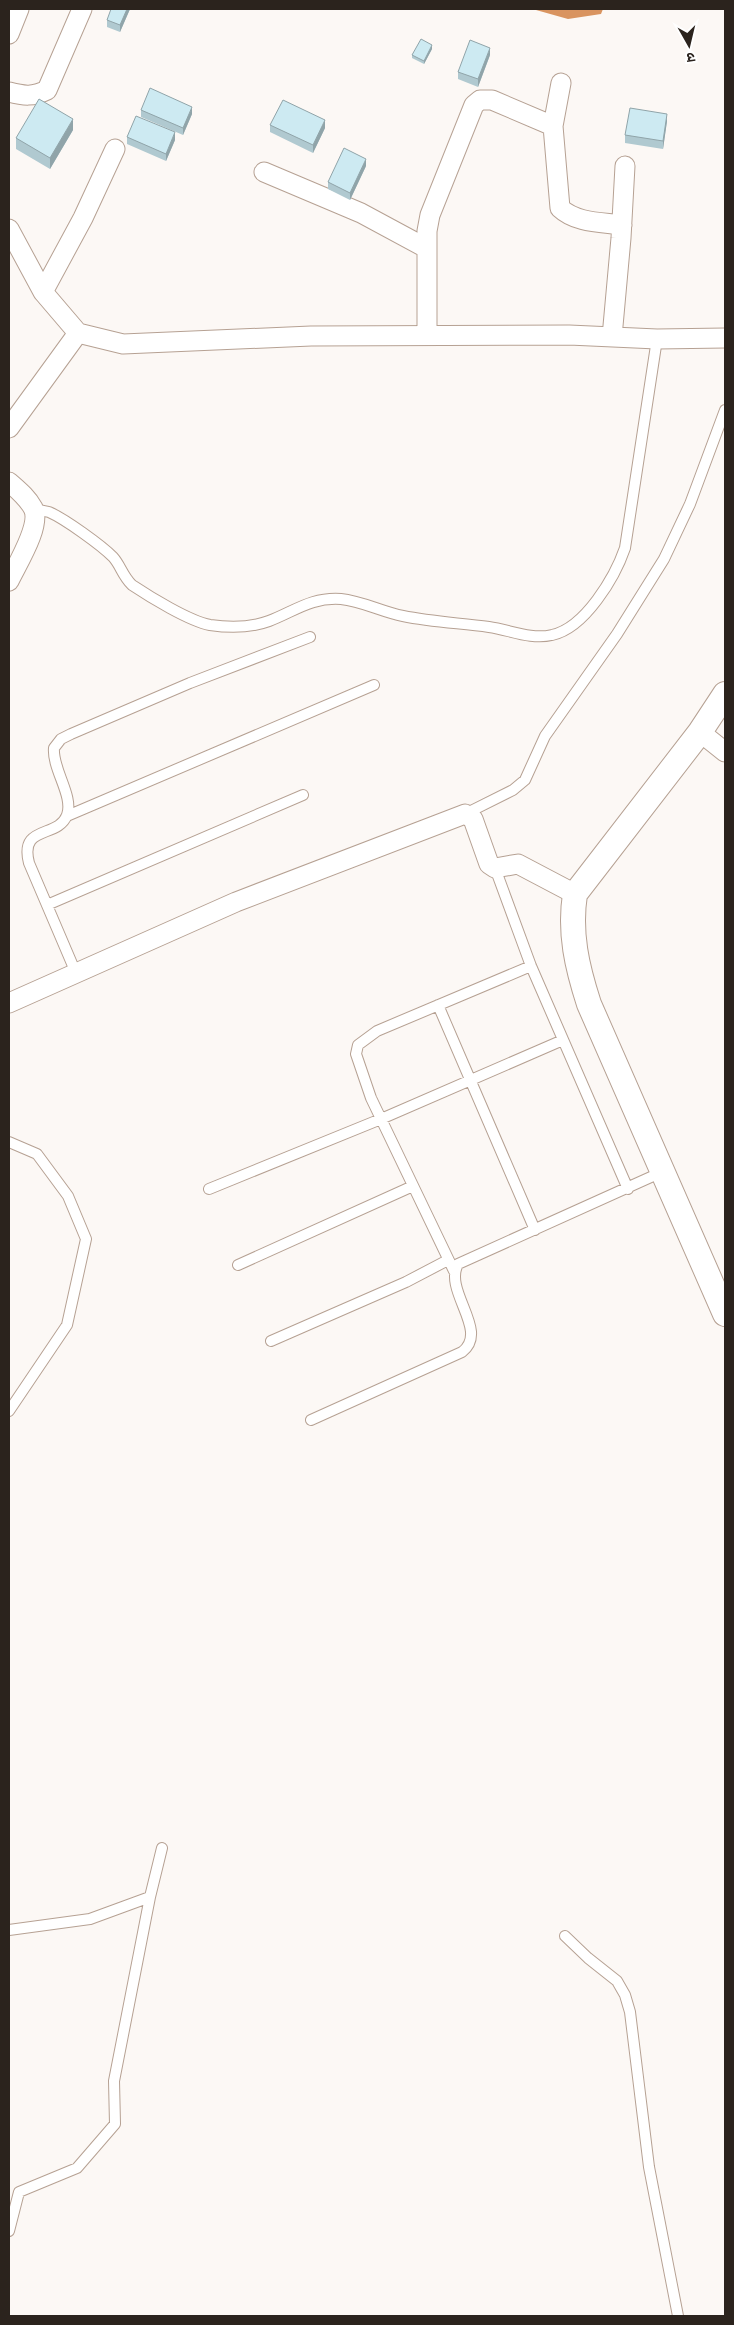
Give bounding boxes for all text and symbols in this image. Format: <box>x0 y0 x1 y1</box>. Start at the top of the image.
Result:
north arrow <box>664 20 714 70</box>
text: उ <box>685 49 696 66</box>

